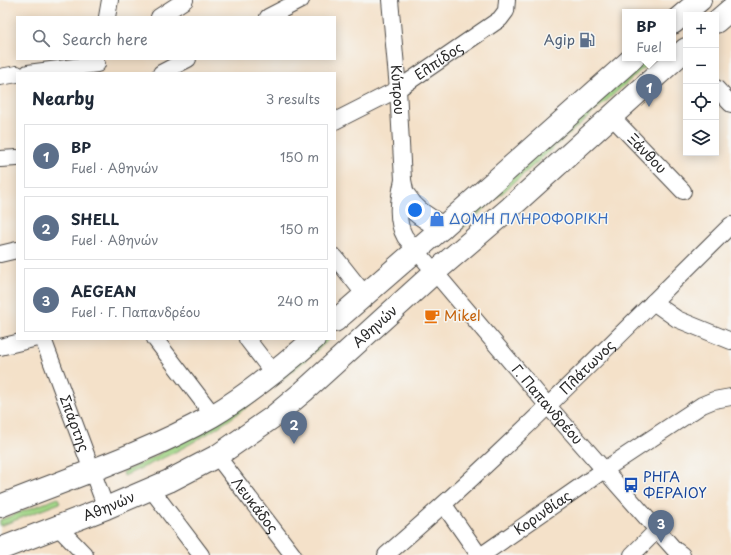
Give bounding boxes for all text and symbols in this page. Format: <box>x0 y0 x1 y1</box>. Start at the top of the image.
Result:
popup <box>622 9 676 61</box>
map controls <box>683 12 719 156</box>
button: + <box>683 12 719 48</box>
text: BP <box>636 14 656 37</box>
search box <box>16 16 336 60</box>
icon: search <box>30 27 52 49</box>
text: Search here <box>62 27 148 50</box>
place label: Agip <box>544 29 575 50</box>
fuel station icon: Agip <box>578 31 596 49</box>
street label: Ελπίδος <box>410 37 467 85</box>
text: Fuel <box>636 37 662 56</box>
button: − <box>683 48 719 84</box>
street label: Κύπρου <box>386 64 410 115</box>
pin: 1 <box>636 74 662 107</box>
button: locate <box>683 84 719 120</box>
text: Nearby <box>32 85 94 111</box>
text: 3 results <box>266 89 320 108</box>
button: layers <box>683 120 719 156</box>
street label: Ξάνθου <box>623 128 672 178</box>
text: BP <box>71 135 91 158</box>
text: 1 <box>43 147 49 166</box>
text: 150 m <box>280 147 319 166</box>
text: Fuel · Αθηνών <box>71 158 159 177</box>
your location <box>405 200 425 220</box>
text: SHELL <box>71 207 119 230</box>
place label: ΔΟΜΗ ΠΛΗΡΟΦΟΡΙΚΗ <box>449 208 608 229</box>
shop icon: ΔΟΜΗ ΠΛΗΡΟΦΟΡΙΚΗ <box>428 210 446 228</box>
text: 2 <box>41 219 51 238</box>
text: 150 m <box>280 219 319 238</box>
text: Fuel · Αθηνών <box>71 230 159 249</box>
text: AEGEAN <box>71 279 137 302</box>
text: 3 <box>42 291 50 310</box>
text: 240 m <box>277 291 319 310</box>
street label: Αθηνών <box>347 300 402 352</box>
text: Fuel · Γ. Παπανδρέου <box>71 302 200 321</box>
place label: Mikel <box>444 305 481 326</box>
cafe icon: Mikel <box>423 307 441 325</box>
street label: Πλάτωνος <box>554 335 619 399</box>
street label: Γ. Παπανδρέου <box>507 359 588 449</box>
street label: Σπάρτης <box>55 392 95 454</box>
pin: 2 <box>281 411 307 444</box>
place label: ΡΗΓΑ ΦΕΡΑΙΟΥ <box>643 466 707 503</box>
street label: Λευκάδος <box>227 472 283 537</box>
bus stop icon: ΡΗΓΑ ΦΕΡΑΙΟΥ <box>622 476 640 494</box>
street label: Κορινθίας <box>509 485 575 540</box>
street label: Αθηνών <box>80 486 138 526</box>
pin: 3 <box>648 510 674 543</box>

